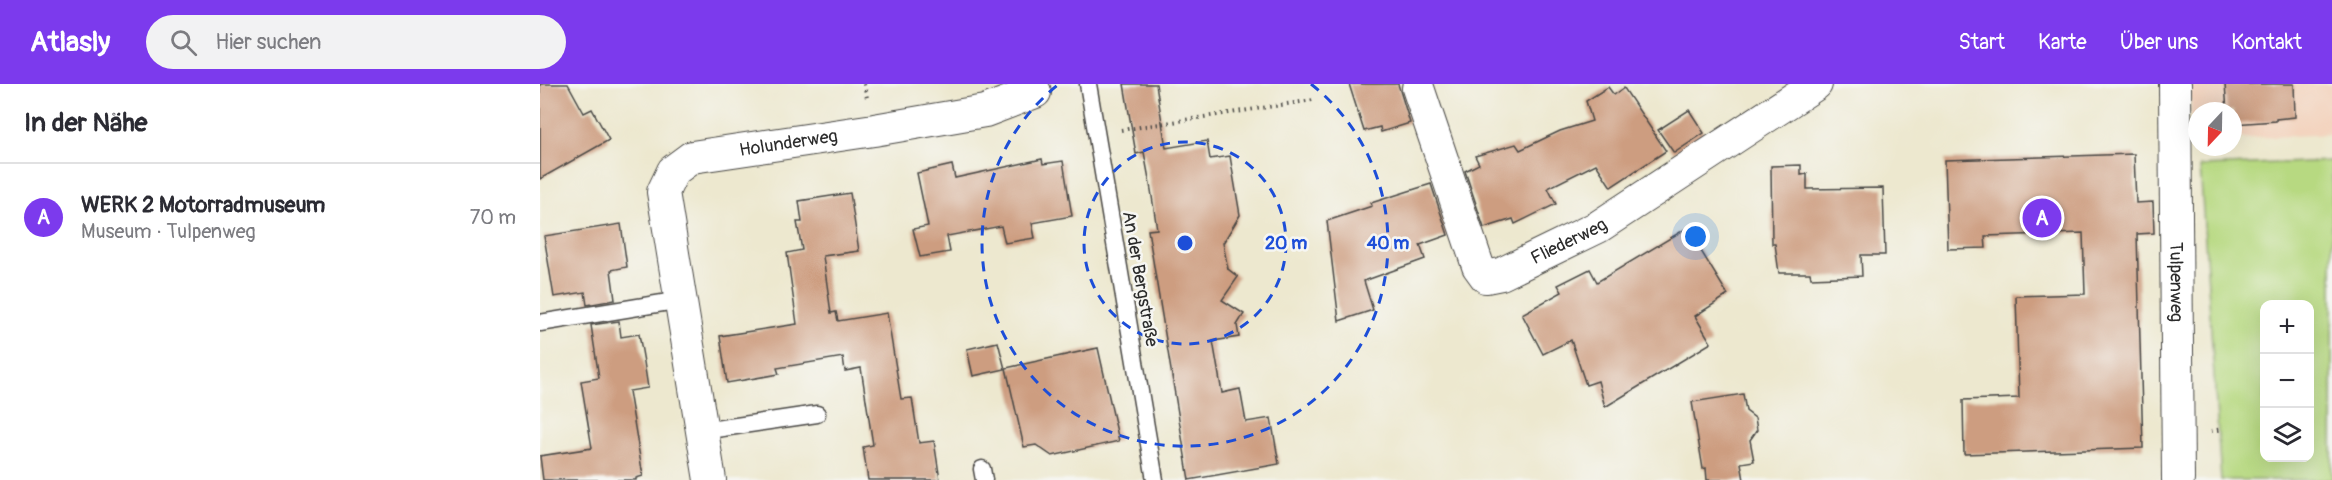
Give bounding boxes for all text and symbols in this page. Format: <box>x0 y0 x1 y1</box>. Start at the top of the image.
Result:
search box <box>146 15 566 69</box>
text: Atlasly <box>30 25 110 60</box>
icon: search <box>167 26 200 59</box>
text: Hier suchen <box>215 28 321 56</box>
text: Start <box>1959 29 2005 56</box>
text: Karte <box>2038 29 2087 56</box>
text: Über uns <box>2120 29 2198 56</box>
text: Kontakt <box>2231 29 2302 56</box>
north arrow <box>2188 102 2242 156</box>
text: In der Nähe <box>24 107 147 139</box>
street label: Holunderweg <box>738 124 839 161</box>
text: WERK 2 Motorradmuseum <box>81 191 325 219</box>
pin: A <box>2022 196 2062 240</box>
text: A <box>37 205 50 230</box>
text: 70 m <box>470 205 516 230</box>
street label: An der Bergstraße <box>1117 209 1163 349</box>
street label: Fliederweg <box>1527 213 1611 269</box>
text: Museum · Tulpenweg <box>81 219 256 244</box>
your location <box>1681 222 1710 251</box>
text: 20 m <box>1265 232 1307 255</box>
text: 40 m <box>1367 232 1409 255</box>
centre of rings <box>1175 233 1195 253</box>
street label: Tulpenweg <box>2165 242 2188 322</box>
map controls <box>2260 300 2314 462</box>
button: + <box>2260 300 2314 354</box>
button: − <box>2260 354 2314 408</box>
button: layers <box>2260 408 2314 462</box>

